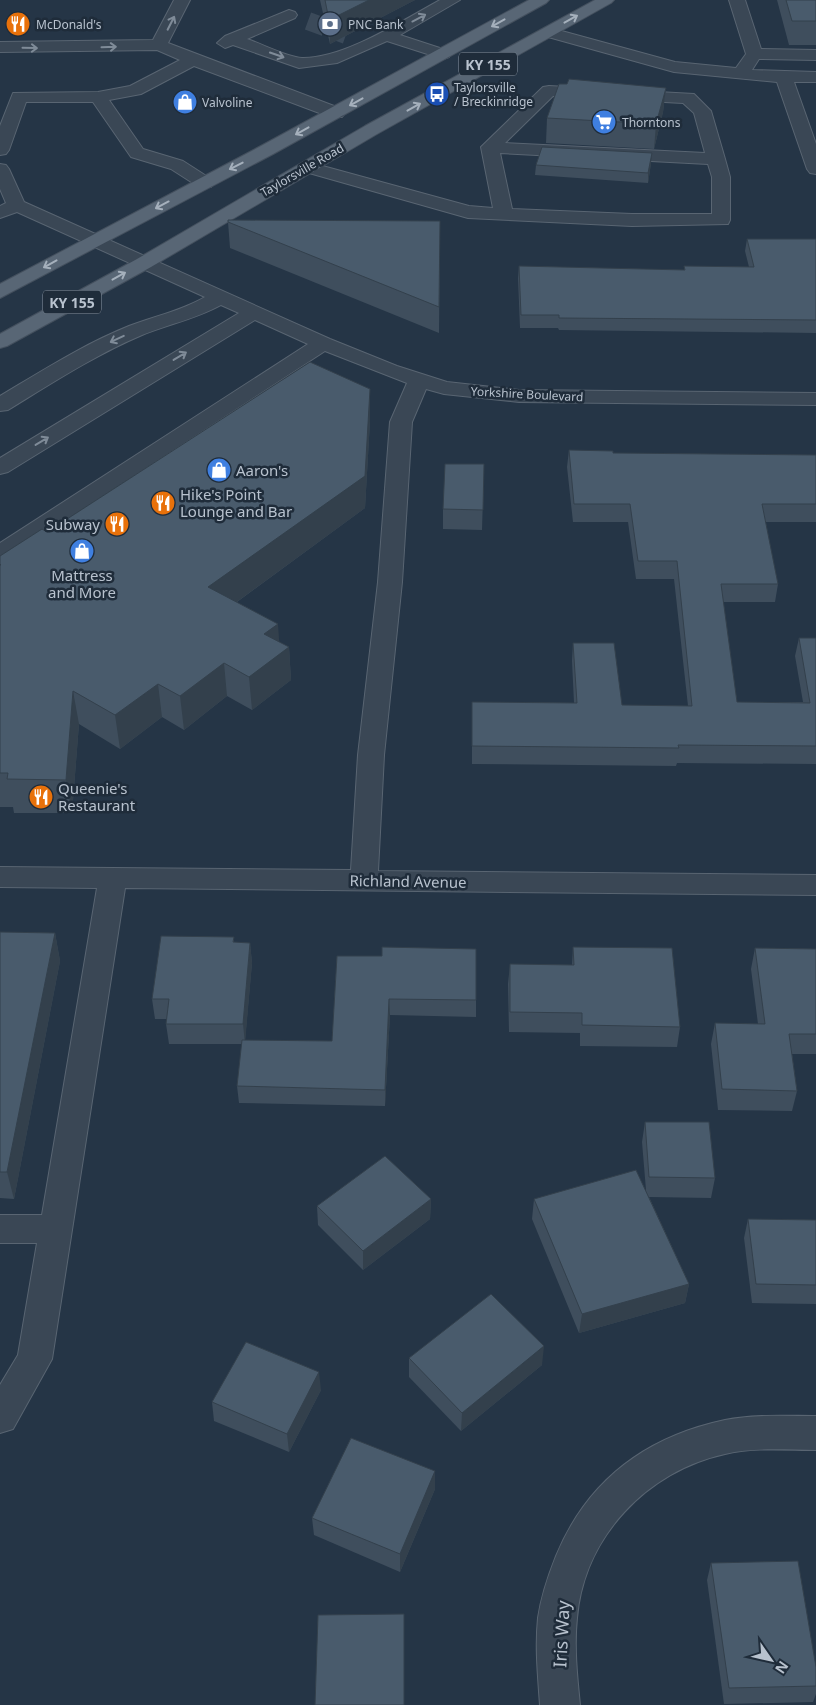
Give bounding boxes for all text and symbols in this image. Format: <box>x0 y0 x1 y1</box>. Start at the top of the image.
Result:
restaurant icon: McDonald's <box>5 11 31 37</box>
bank icon: PNC Bank <box>317 11 343 37</box>
one-way arrow <box>411 13 426 22</box>
one-way arrow <box>564 14 578 24</box>
one-way arrow <box>166 15 176 30</box>
place label: McDonald's <box>36 16 102 33</box>
place label: PNC Bank <box>348 16 404 33</box>
one-way arrow <box>491 19 506 29</box>
one-way arrow <box>101 42 117 51</box>
one-way arrow <box>22 43 38 53</box>
one-way arrow <box>269 51 285 60</box>
road number: KY 155 <box>459 52 517 76</box>
place label: Taylorsville / Breckinridge <box>454 79 533 110</box>
bus stop icon: Taylorsville / Breckinridge <box>424 81 450 107</box>
shop icon: Valvoline <box>172 89 198 115</box>
place label: Valvoline <box>202 94 253 111</box>
one-way arrow <box>348 97 363 107</box>
one-way arrow <box>406 101 421 111</box>
supermarket icon: Thorntons <box>591 109 617 135</box>
place label: Thorntons <box>622 114 681 131</box>
one-way arrow <box>295 127 309 137</box>
street label: Taylorsville Road <box>257 139 347 201</box>
one-way arrow <box>229 162 244 172</box>
one-way arrow <box>154 200 169 210</box>
one-way arrow <box>44 260 58 270</box>
one-way arrow <box>112 271 127 281</box>
road number: KY 155 <box>43 290 101 314</box>
one-way arrow <box>110 335 125 344</box>
one-way arrow <box>173 351 187 361</box>
street label: Yorkshire Boulevard <box>470 383 584 405</box>
one-way arrow <box>34 436 48 446</box>
shop icon: Aaron's <box>206 457 232 483</box>
place label: Aaron's <box>236 460 288 480</box>
place label: Hike's Point Lounge and Bar <box>180 484 292 521</box>
restaurant icon: Hike's Point Lounge and Bar <box>150 490 176 516</box>
restaurant icon: Subway <box>104 511 130 537</box>
place label: Subway <box>46 514 100 534</box>
shop icon: Mattress and More <box>69 538 95 564</box>
place label: Mattress and More <box>48 565 116 602</box>
place label: Queenie's Restaurant <box>58 778 136 815</box>
restaurant icon: Queenie's Restaurant <box>28 784 54 810</box>
street label: Richland Avenue <box>349 870 467 892</box>
street label: Iris Way <box>547 1599 575 1668</box>
north arrow <box>746 1635 796 1685</box>
text: N <box>771 1658 793 1678</box>

